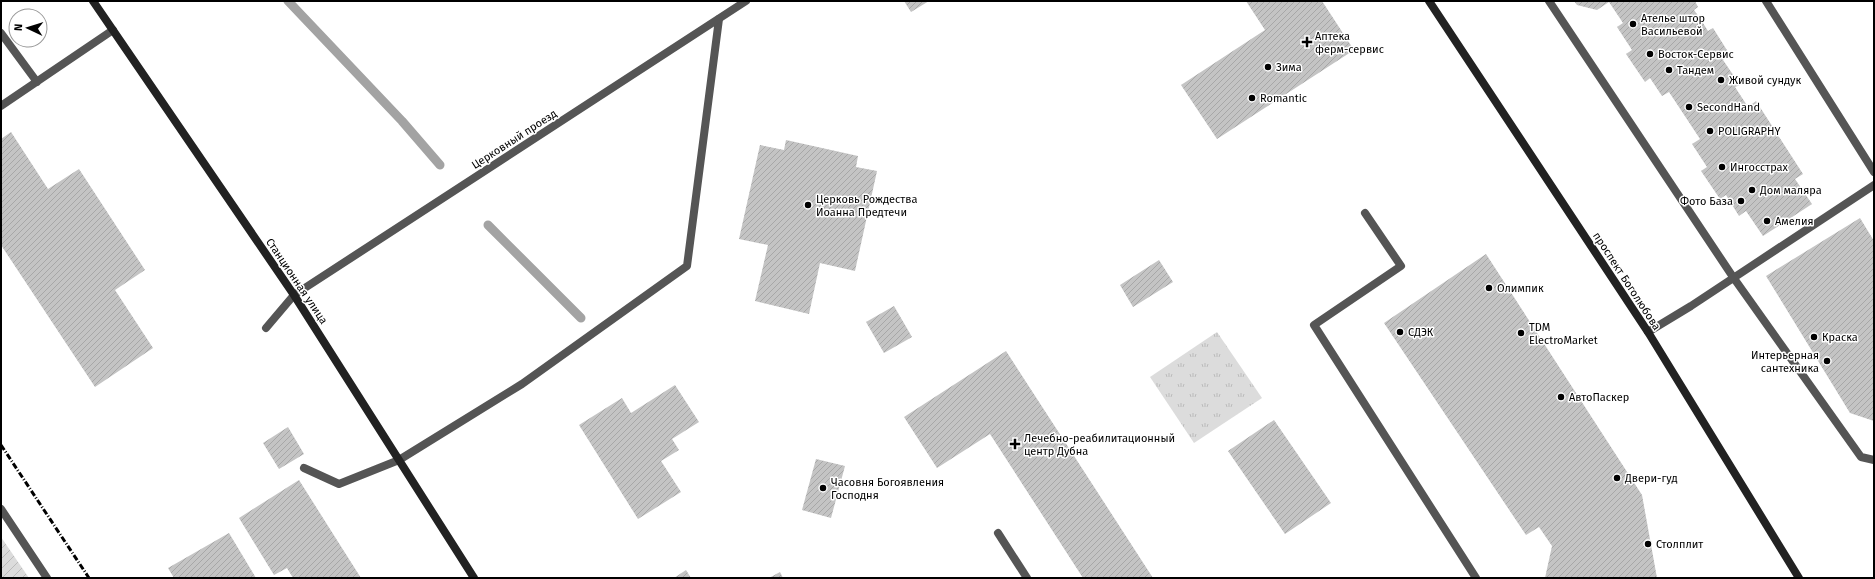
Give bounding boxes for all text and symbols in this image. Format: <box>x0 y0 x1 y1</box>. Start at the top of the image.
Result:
north arrow <box>8 8 48 48</box>
place label: Ателье штор Васильевой <box>1641 12 1705 38</box>
marker: Ателье штор Васильевой <box>1628 19 1638 29</box>
text: N <box>12 23 25 31</box>
place label: Аптека ферм-сервис <box>1315 30 1384 56</box>
marker: Аптека ферм-сервис <box>1302 37 1312 47</box>
place label: Восток-Сервис <box>1658 48 1734 61</box>
marker: Восток-Сервис <box>1645 49 1655 59</box>
place label: Зима <box>1276 61 1302 74</box>
marker: Зима <box>1263 62 1273 72</box>
place label: Тандем <box>1677 64 1714 77</box>
marker: Тандем <box>1664 65 1674 75</box>
place label: Живой сундук <box>1729 74 1801 87</box>
marker: Живой сундук <box>1716 75 1726 85</box>
place label: Romantic <box>1260 92 1307 105</box>
marker: Romantic <box>1247 93 1257 103</box>
place label: SecondHand <box>1697 101 1760 114</box>
marker: SecondHand <box>1684 102 1694 112</box>
street label: Церковный проезд <box>469 107 559 172</box>
place label: POLIGRAPHY <box>1718 125 1781 138</box>
marker: POLIGRAPHY <box>1705 126 1715 136</box>
place label: Ингосстрах <box>1730 161 1789 174</box>
marker: Ингосстрах <box>1717 162 1727 172</box>
place label: Дом маляра <box>1759 184 1822 197</box>
marker: Дом маляра <box>1747 185 1757 195</box>
place label: Церковь Рождества Иоанна Предтечи <box>816 193 917 219</box>
place label: Фото База <box>1680 195 1733 208</box>
marker: Фото База <box>1736 196 1746 206</box>
marker: Церковь Рождества Иоанна Предтечи <box>803 200 813 210</box>
place label: Амелия <box>1775 215 1814 228</box>
marker: Амелия <box>1762 216 1772 226</box>
street label: проспект Боголюбова <box>1590 230 1663 333</box>
street label: Станционная улица <box>263 236 330 327</box>
place label: Олимпик <box>1497 282 1544 295</box>
marker: Олимпик <box>1484 283 1494 293</box>
place label: TDM ElectroMarket <box>1529 321 1598 347</box>
place label: СДЭК <box>1408 326 1434 339</box>
marker: СДЭК <box>1395 327 1405 337</box>
marker: TDM ElectroMarket <box>1516 328 1526 338</box>
place label: Краска <box>1822 331 1858 344</box>
marker: Краска <box>1809 332 1819 342</box>
place label: Интерьерная сантехника <box>1751 349 1819 375</box>
marker: Интерьерная сантехника <box>1822 356 1832 366</box>
place label: АвтоПаскер <box>1569 391 1629 404</box>
marker: АвтоПаскер <box>1556 392 1566 402</box>
place label: Лечебно-реабилитационный центр Дубна <box>1024 432 1175 458</box>
marker: Лечебно-реабилитационный центр Дубна <box>1009 438 1021 450</box>
place label: Двери-гуд <box>1624 472 1678 485</box>
marker: Двери-гуд <box>1612 473 1622 483</box>
place label: Часовня Богоявления Господня <box>831 476 944 502</box>
marker: Часовня Богоявления Господня <box>818 483 828 493</box>
place label: Столплит <box>1656 538 1703 551</box>
marker: Столплит <box>1643 539 1653 549</box>

